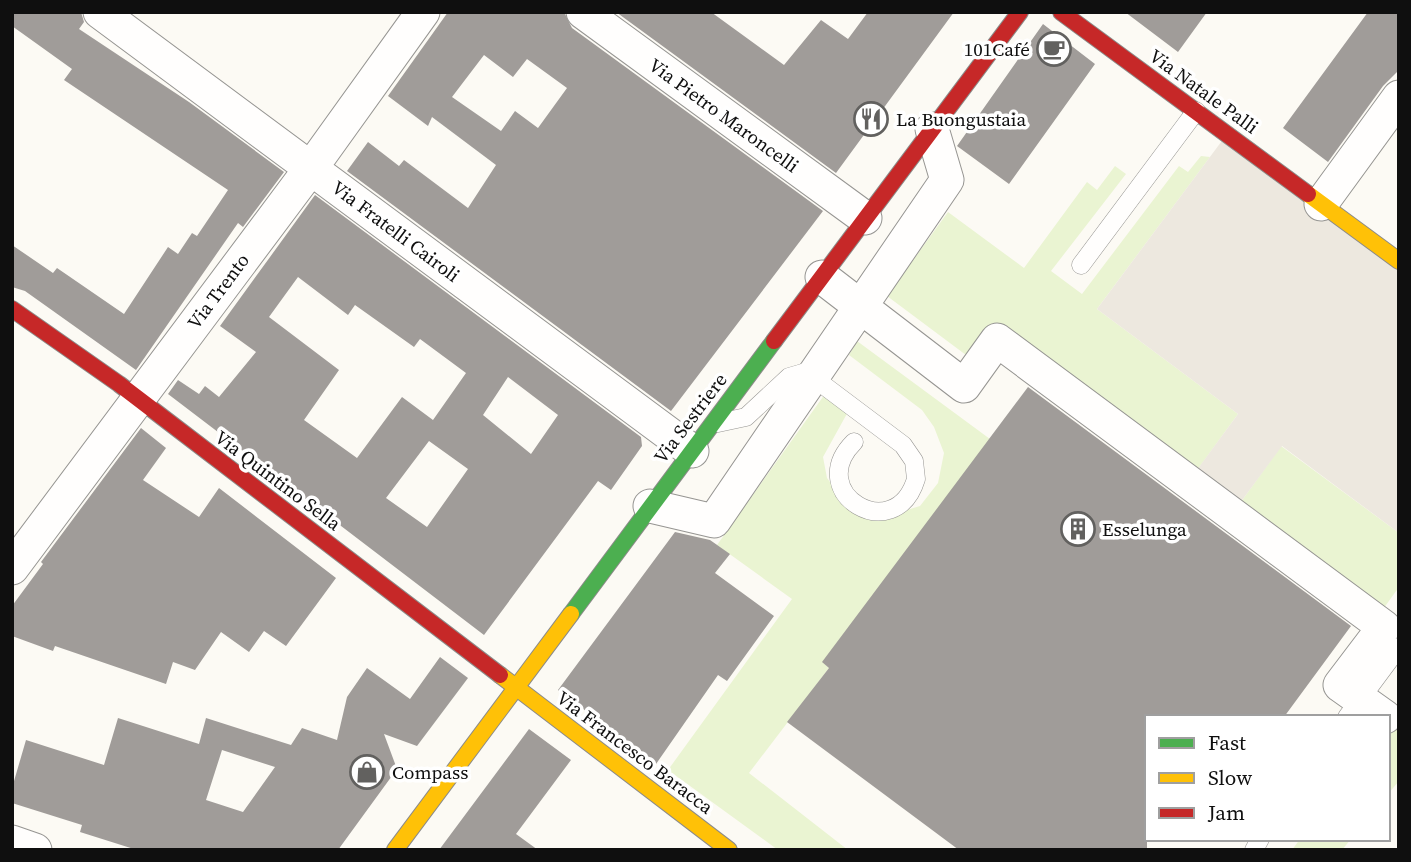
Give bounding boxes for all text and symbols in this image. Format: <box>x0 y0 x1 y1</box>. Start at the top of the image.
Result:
cafe icon: 101Café <box>1035 30 1073 68</box>
place label: 101Café <box>964 36 1030 62</box>
street label: Via Natale Palli <box>1144 43 1264 140</box>
street label: Via Pietro Maroncelli <box>644 52 805 178</box>
restaurant icon: La Buongustaia <box>852 100 890 138</box>
place label: La Buongustaia <box>896 106 1026 132</box>
street label: Via Fratelli Cairoli <box>327 174 466 288</box>
street label: Via Trento <box>181 248 255 334</box>
street label: Via Sestriere <box>647 368 733 468</box>
street label: Via Quintino Sella <box>210 424 347 536</box>
building icon: Esselunga <box>1059 510 1097 548</box>
place label: Esselunga <box>1102 516 1187 542</box>
street label: Via Francesco Baracca <box>551 684 719 820</box>
legend <box>1145 715 1390 841</box>
text: Fast <box>1208 728 1246 757</box>
shop icon: Compass <box>348 753 386 791</box>
place label: Compass <box>392 759 469 785</box>
text: Slow <box>1208 763 1252 792</box>
text: Jam <box>1207 798 1245 827</box>

